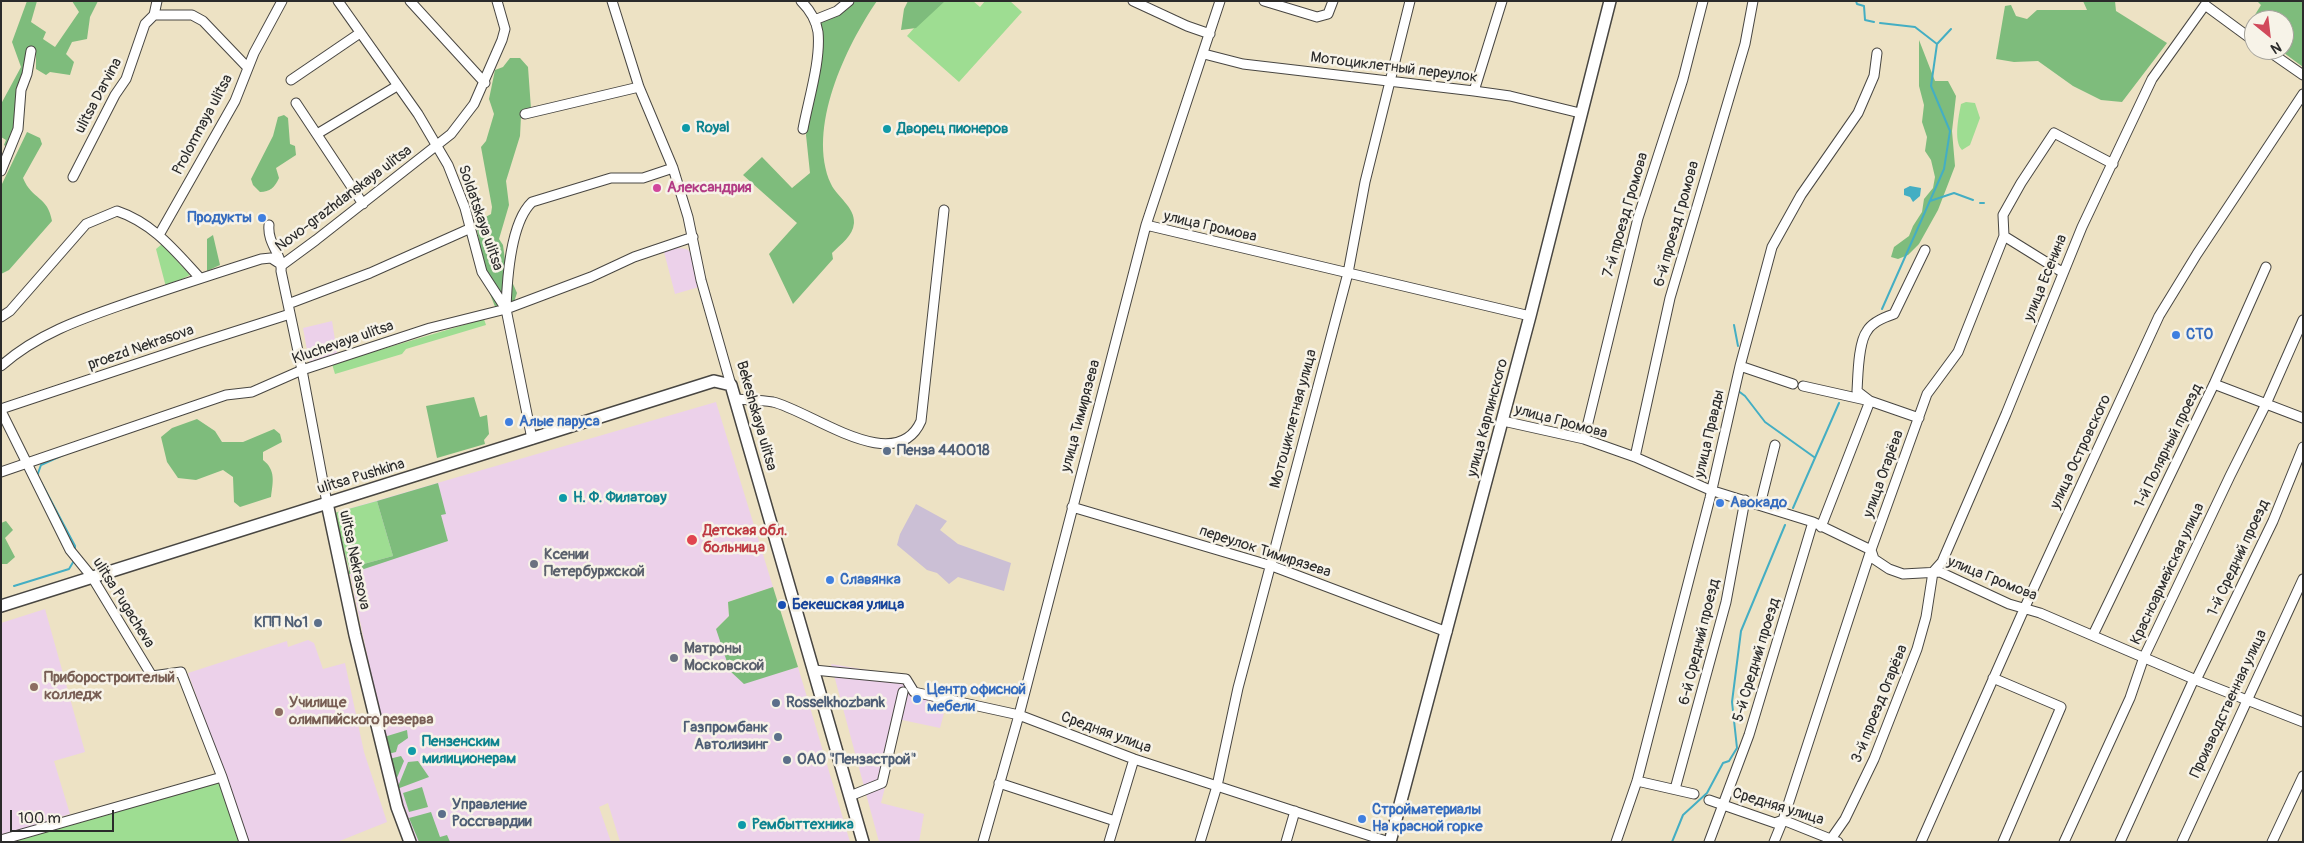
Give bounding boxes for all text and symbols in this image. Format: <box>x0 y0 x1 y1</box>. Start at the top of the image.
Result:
north arrow <box>2244 10 2294 60</box>
text: N <box>2268 38 2284 57</box>
street label: Мотоциклетный переулок <box>1309 49 1479 87</box>
street label: ulitsa Darvina <box>72 55 126 137</box>
street label: Prolomnaya ulitsa <box>169 72 237 178</box>
place label: Royal <box>696 119 730 137</box>
place label: Дворец пионеров <box>897 120 1008 138</box>
marker: Royal <box>680 122 692 134</box>
marker: Дворец пионеров <box>881 123 893 135</box>
street label: Novo-grazhdanskaya ulitsa <box>272 142 416 256</box>
street label: 7-й проезд Громова <box>1600 150 1652 280</box>
street label: 6-й проезд Громова <box>1650 159 1704 289</box>
street label: Soldatskaya ulitsa <box>454 163 506 273</box>
place label: Александрия <box>667 179 752 197</box>
marker: Александрия <box>651 182 663 194</box>
street label: улица Громова <box>1162 208 1258 246</box>
place label: Продукты <box>188 209 252 227</box>
marker: Продукты <box>256 212 268 224</box>
street label: улица Есенина <box>2020 232 2072 324</box>
street label: Kluchevaya ulitsa <box>290 317 396 369</box>
street label: proezd Nekrasova <box>86 321 196 375</box>
place label: СТО <box>2186 326 2213 344</box>
marker: СТО <box>2170 329 2182 341</box>
street label: Мотоциклетная улица <box>1267 348 1321 490</box>
street label: улица Карпинского <box>1464 357 1512 479</box>
street label: улица Тимирязева <box>1057 358 1105 474</box>
street label: Bekeshskaya ulitsa <box>732 359 780 473</box>
street label: 1-й Полярный проезд <box>2131 381 2207 511</box>
street label: улица Правды <box>1691 388 1729 480</box>
street label: улица Островского <box>2047 392 2115 512</box>
street label: улица Громова <box>1513 401 1609 443</box>
place label: Алые паруса <box>519 413 600 431</box>
marker: Алые паруса <box>503 416 515 428</box>
street label: улица Огарёва <box>1860 428 1908 520</box>
place label: Пенза 440018 <box>897 442 990 460</box>
marker: Пенза 440018 <box>881 445 893 457</box>
street label: ulitsa Pushkina <box>315 455 407 499</box>
place label: Н. Ф. Филатову <box>573 489 667 507</box>
marker: Н. Ф. Филатову <box>557 492 569 504</box>
place label: Авокадо <box>1730 494 1787 512</box>
marker: Авокадо <box>1714 497 1726 509</box>
street label: 1-й Средний проезд <box>2204 497 2274 619</box>
street label: Красноармейская улица <box>2127 500 2209 648</box>
street label: ulitsa Nekrasova <box>335 509 373 611</box>
place label: Детская обл. больница <box>703 522 787 557</box>
street label: переулок Тимирязева <box>1197 522 1333 582</box>
marker: Детская обл. больница <box>685 533 699 547</box>
place label: Ксении Петербуржской <box>544 546 645 581</box>
street label: улица Громова <box>1944 553 2040 605</box>
street label: ulitsa Pugacheva <box>88 555 158 651</box>
marker: Ксении Петербуржской <box>528 558 540 570</box>
place label: Славянка <box>840 571 901 589</box>
marker: Славянка <box>824 574 836 586</box>
street label: 6-й Средний проезд <box>1676 577 1724 707</box>
place label: Бекешская улица <box>792 596 904 614</box>
street label: 5-й Средний проезд <box>1730 596 1784 724</box>
marker: Бекешская улица <box>776 599 788 611</box>
place label: КПП №1 <box>254 614 308 632</box>
marker: КПП №1 <box>312 617 324 629</box>
street label: Производственная улица <box>2187 627 2271 781</box>
place label: Матроны Московской <box>684 640 764 675</box>
street label: 3-й проезд Огарёва <box>1848 642 1912 766</box>
marker: Матроны Московской <box>668 652 680 664</box>
place label: Приборостроителый колледж <box>44 669 175 704</box>
marker: Приборостроителый колледж <box>28 681 40 693</box>
place label: Центр офисной мебели <box>927 681 1026 716</box>
marker: Центр офисной мебели <box>911 693 923 705</box>
place label: Училище олимпийского резерва <box>289 694 433 729</box>
place label: Rosselkhozbank <box>786 694 885 712</box>
marker: Rosselkhozbank <box>770 697 782 709</box>
marker: Училище олимпийского резерва <box>273 706 285 718</box>
street label: Средняя улица <box>1058 708 1154 758</box>
place label: Газпромбанк Автолизинг <box>683 719 768 754</box>
marker: Газпромбанк Автолизинг <box>772 731 784 743</box>
place label: Пензенским милиционерам <box>422 733 516 768</box>
marker: Пензенским милиционерам <box>406 745 418 757</box>
place label: ОАО "Пензастрой" <box>797 751 916 769</box>
marker: ОАО "Пензастрой" <box>781 754 793 766</box>
street label: Средняя улица <box>1730 785 1826 829</box>
place label: Управление Россгвардии <box>452 796 532 831</box>
scale bar <box>12 800 116 832</box>
place label: Стройматериалы На красной горке <box>1372 801 1483 836</box>
marker: Управление Россгвардии <box>436 808 448 820</box>
text: 100 m <box>18 809 61 828</box>
marker: Стройматериалы На красной горке <box>1356 813 1368 825</box>
place label: Рембыттехника <box>752 816 854 834</box>
marker: Рембыттехника <box>736 819 748 831</box>

